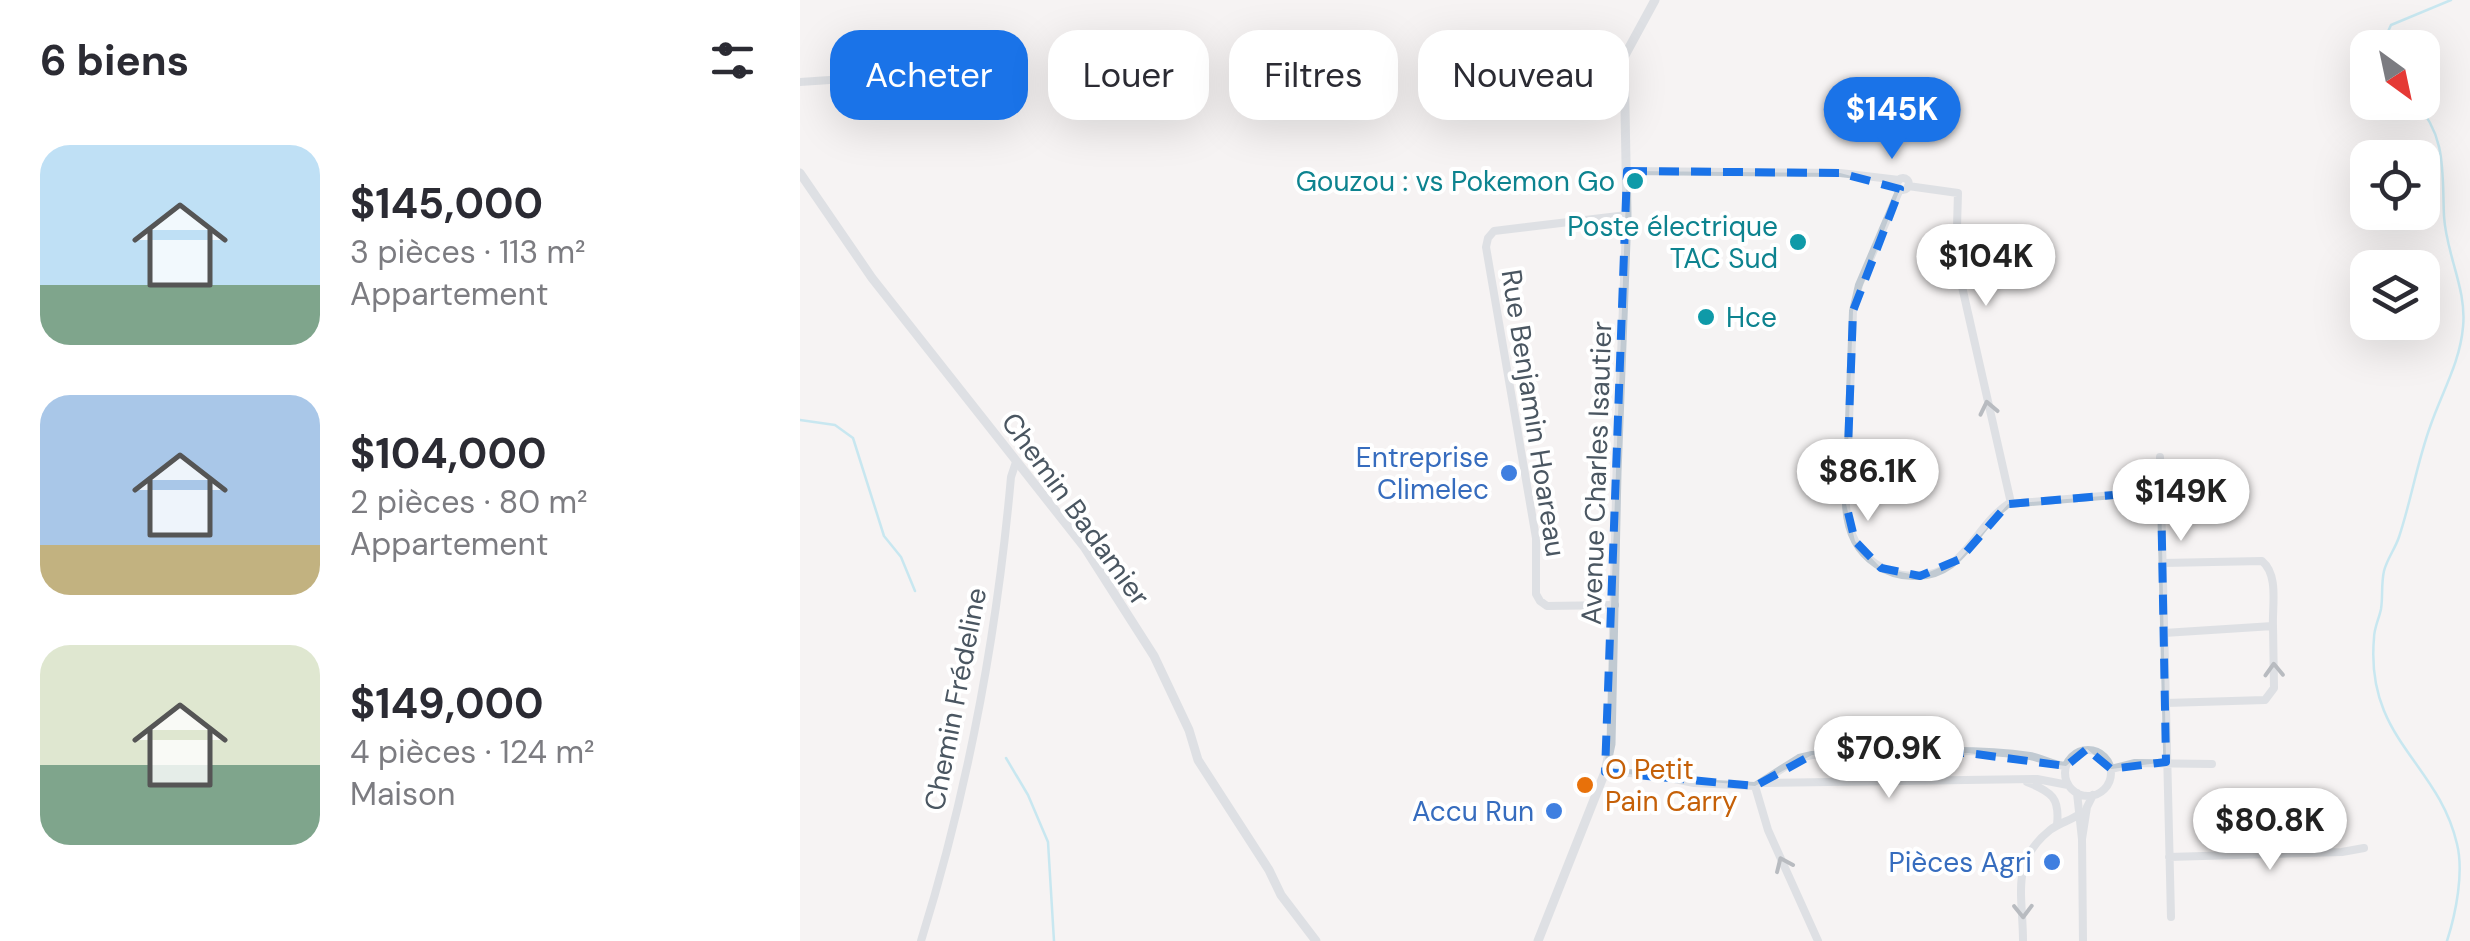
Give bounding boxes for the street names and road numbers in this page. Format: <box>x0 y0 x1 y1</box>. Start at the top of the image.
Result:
street label: Rue Benjamin Hoareau <box>1493 267 1574 559</box>
street label: Avenue Charles Isautier <box>1573 321 1620 626</box>
street label: Chemin Badamier <box>993 405 1158 613</box>
street label: Chemin Frédeline <box>916 584 995 814</box>

